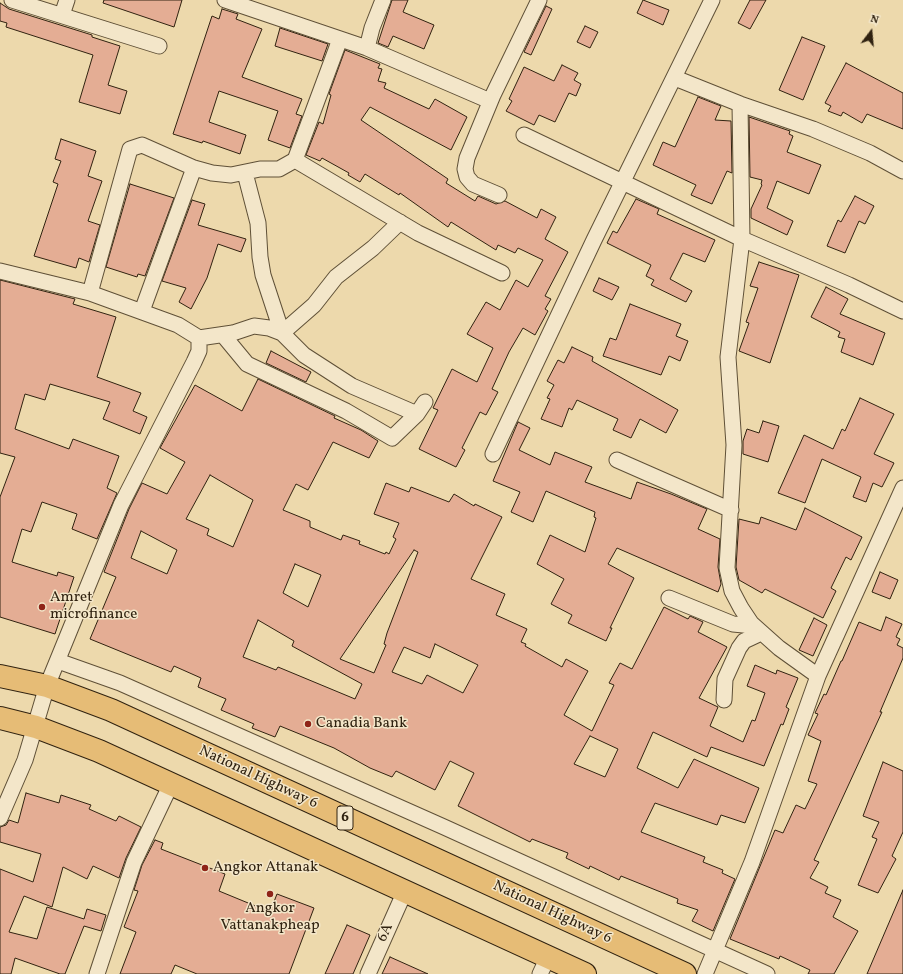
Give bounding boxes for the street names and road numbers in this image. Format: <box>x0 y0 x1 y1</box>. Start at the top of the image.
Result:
street label: National Highway 6 <box>196 743 320 813</box>
road number: 6 <box>337 806 353 830</box>
street label: National Highway 6 <box>490 878 614 948</box>
street label: 6A <box>374 921 398 945</box>

